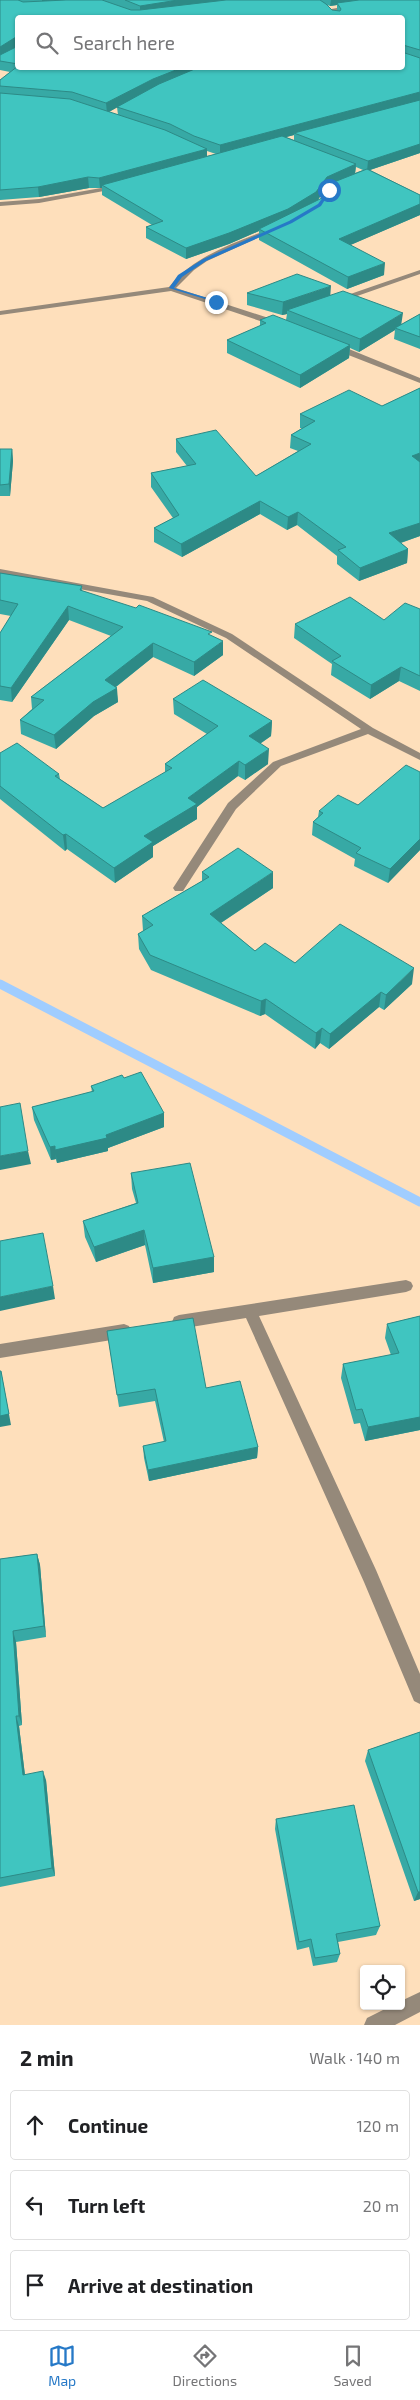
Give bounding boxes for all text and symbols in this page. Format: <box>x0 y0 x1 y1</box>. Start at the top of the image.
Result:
search box <box>15 15 405 70</box>
icon: search <box>33 29 61 57</box>
text: Search here <box>73 31 175 54</box>
route start <box>318 179 341 202</box>
route end <box>205 291 228 314</box>
map controls <box>360 1965 405 2010</box>
button: locate <box>360 1965 405 2010</box>
text: 2 min <box>20 2045 74 2070</box>
text: Walk · 140 m <box>309 2048 400 2067</box>
icon: ahead <box>21 2111 49 2139</box>
text: Continue <box>68 2114 148 2137</box>
text: 120 m <box>356 2116 399 2135</box>
icon: left <box>21 2191 49 2219</box>
text: Turn left <box>68 2194 145 2217</box>
text: 20 m <box>363 2196 399 2215</box>
icon: arrive <box>21 2271 49 2299</box>
text: Arrive at destination <box>68 2274 253 2297</box>
tab: Map <box>48 2342 76 2389</box>
tab: Directions <box>173 2342 237 2389</box>
tab: Saved <box>333 2342 372 2389</box>

